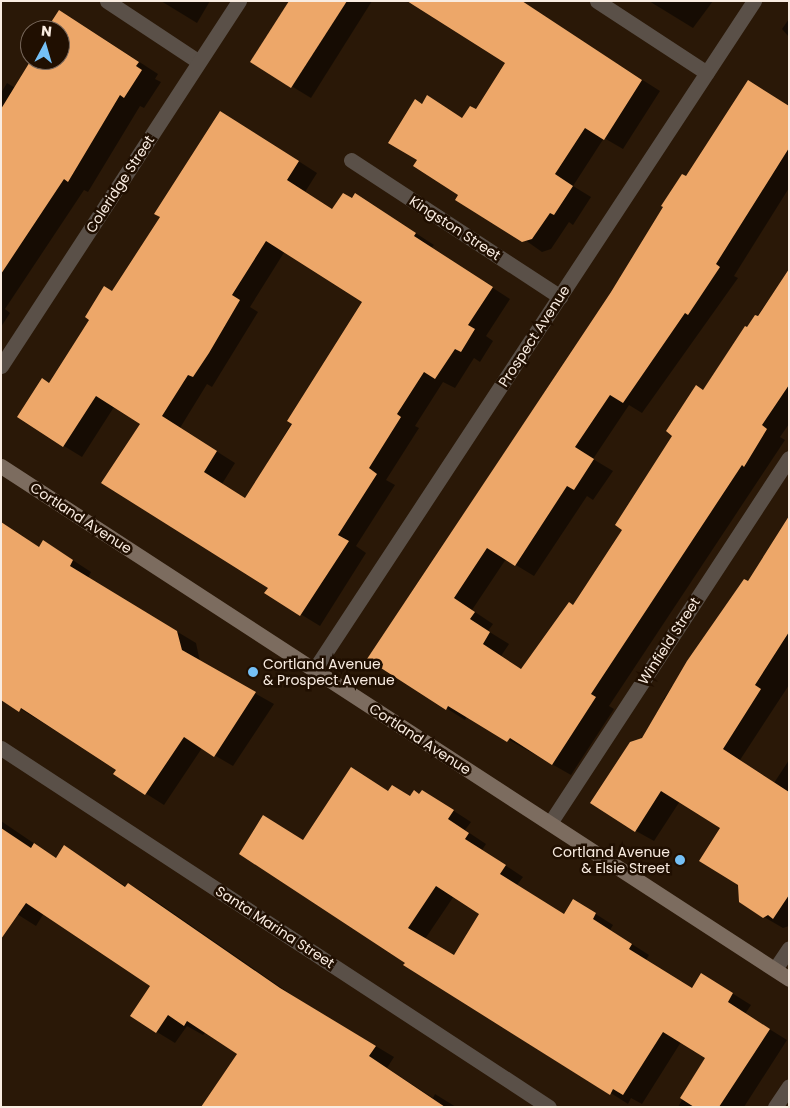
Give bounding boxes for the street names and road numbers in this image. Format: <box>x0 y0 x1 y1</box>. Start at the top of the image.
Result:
street label: Coleridge Street <box>82 132 158 236</box>
street label: Kingston Street <box>406 192 504 264</box>
street label: Prospect Avenue <box>495 282 573 390</box>
street label: Cortland Avenue <box>27 479 135 557</box>
street label: Winfield Street <box>635 594 703 688</box>
street label: Cortland Avenue <box>366 700 474 778</box>
street label: Santa Marina Street <box>212 882 338 972</box>

